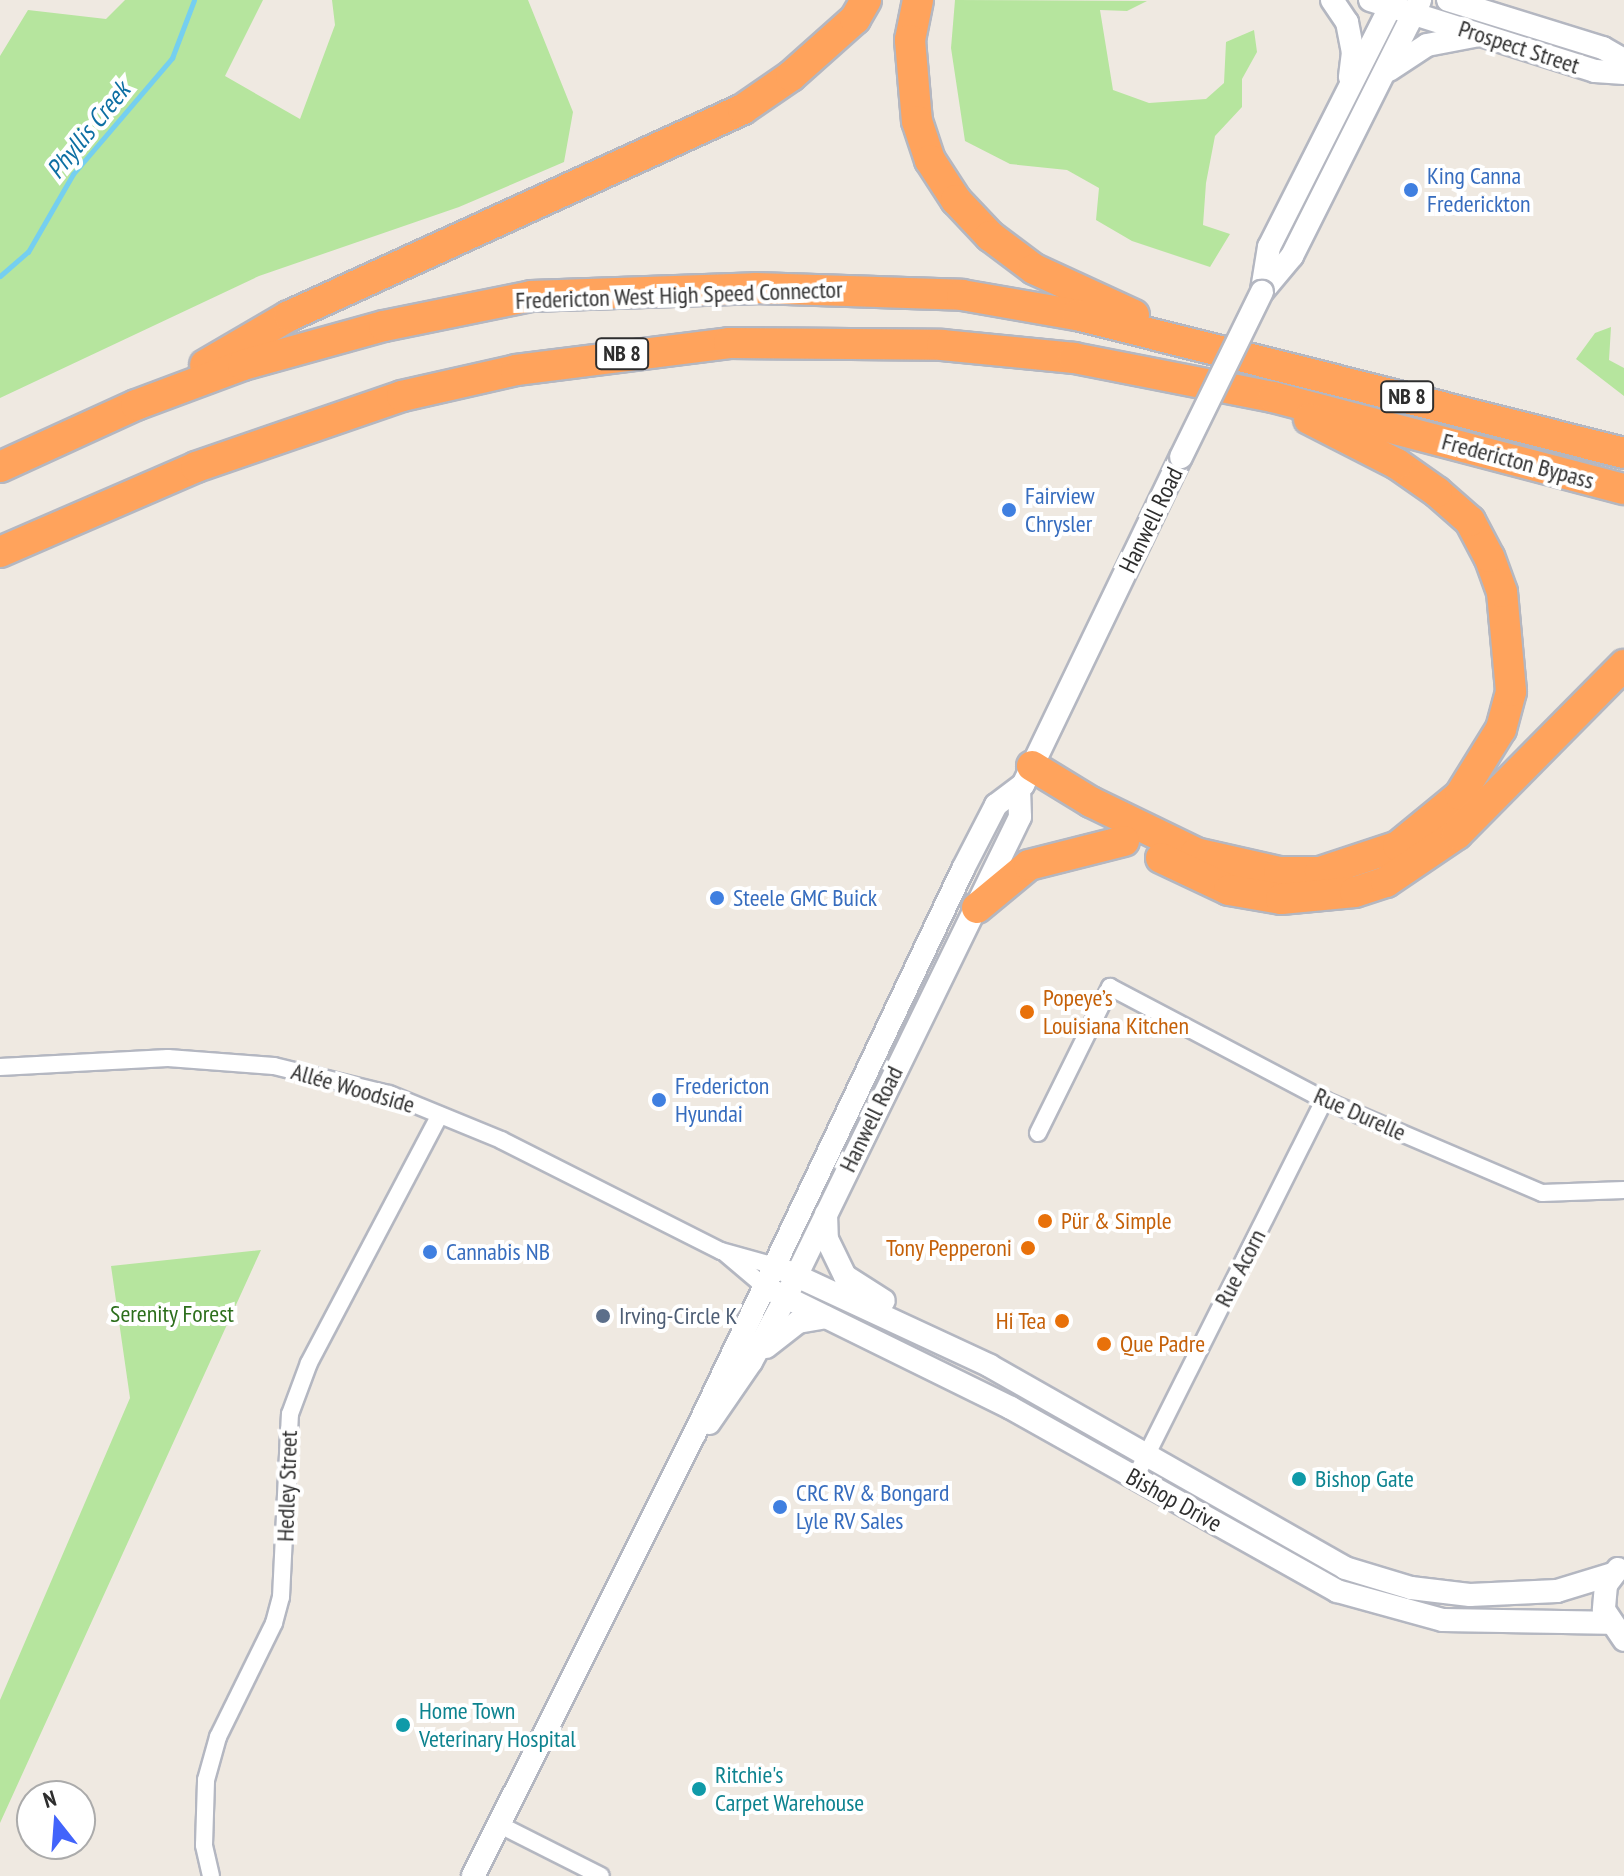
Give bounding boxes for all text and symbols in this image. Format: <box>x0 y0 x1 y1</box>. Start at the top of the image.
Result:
street label: Prospect Street <box>1455 14 1583 80</box>
water label: Phyllis Creek <box>40 75 136 185</box>
place label: King Canna Frederickton <box>1427 162 1531 218</box>
marker: King Canna Frederickton <box>1402 181 1420 199</box>
street label: Fredericton West High Speed Connector <box>515 275 843 315</box>
road number: NB 8 <box>594 336 650 372</box>
road number: NB 8 <box>1379 379 1435 415</box>
street label: Fredericton Bypass <box>1439 427 1597 495</box>
street label: Hanwell Road <box>1113 462 1189 578</box>
place label: Fairview Chrysler <box>1025 482 1095 538</box>
marker: Fairview Chrysler <box>1000 501 1018 519</box>
place label: Steele GMC Buick <box>733 884 878 912</box>
marker: Steele GMC Buick <box>708 889 726 907</box>
place label: Popeye’s Louisiana Kitchen <box>1043 984 1189 1040</box>
marker: Popeye’s Louisiana Kitchen <box>1018 1003 1036 1021</box>
street label: Allée Woodside <box>288 1057 418 1119</box>
street label: Hanwell Road <box>833 1061 909 1177</box>
place label: Fredericton Hyundai <box>675 1072 769 1128</box>
street label: Rue Durelle <box>1310 1081 1410 1147</box>
marker: Fredericton Hyundai <box>650 1091 668 1109</box>
place label: Pür & Simple <box>1061 1207 1172 1235</box>
marker: Pür & Simple <box>1036 1212 1054 1230</box>
street label: Rue Acorn <box>1208 1224 1272 1312</box>
place label: Tony Pepperoni <box>885 1234 1012 1262</box>
place label: Cannabis NB <box>446 1238 550 1266</box>
marker: Tony Pepperoni <box>1019 1239 1037 1257</box>
marker: Cannabis NB <box>421 1243 439 1261</box>
park label: Serenity Forest <box>110 1300 234 1328</box>
place label: Irving-Circle K <box>619 1302 737 1330</box>
marker: Irving-Circle K <box>594 1307 612 1325</box>
place label: Hi Tea <box>995 1307 1046 1335</box>
marker: Hi Tea <box>1053 1312 1071 1330</box>
place label: Que Padre <box>1120 1330 1205 1358</box>
marker: Que Padre <box>1095 1335 1113 1353</box>
street label: Hedley Street <box>271 1430 303 1542</box>
street label: Bishop Drive <box>1121 1462 1227 1538</box>
place label: Bishop Gate <box>1315 1465 1414 1493</box>
marker: Bishop Gate <box>1290 1470 1308 1488</box>
place label: CRC RV & Bongard Lyle RV Sales <box>796 1479 951 1535</box>
marker: CRC RV & Bongard Lyle RV Sales <box>771 1498 789 1516</box>
place label: Home Town Veterinary Hospital <box>419 1697 577 1753</box>
marker: Home Town Veterinary Hospital <box>394 1716 412 1734</box>
place label: Ritchie's Carpet Warehouse <box>715 1761 865 1817</box>
north arrow <box>16 1780 96 1860</box>
marker: Ritchie's Carpet Warehouse <box>690 1780 708 1798</box>
text: N <box>40 1784 59 1814</box>

